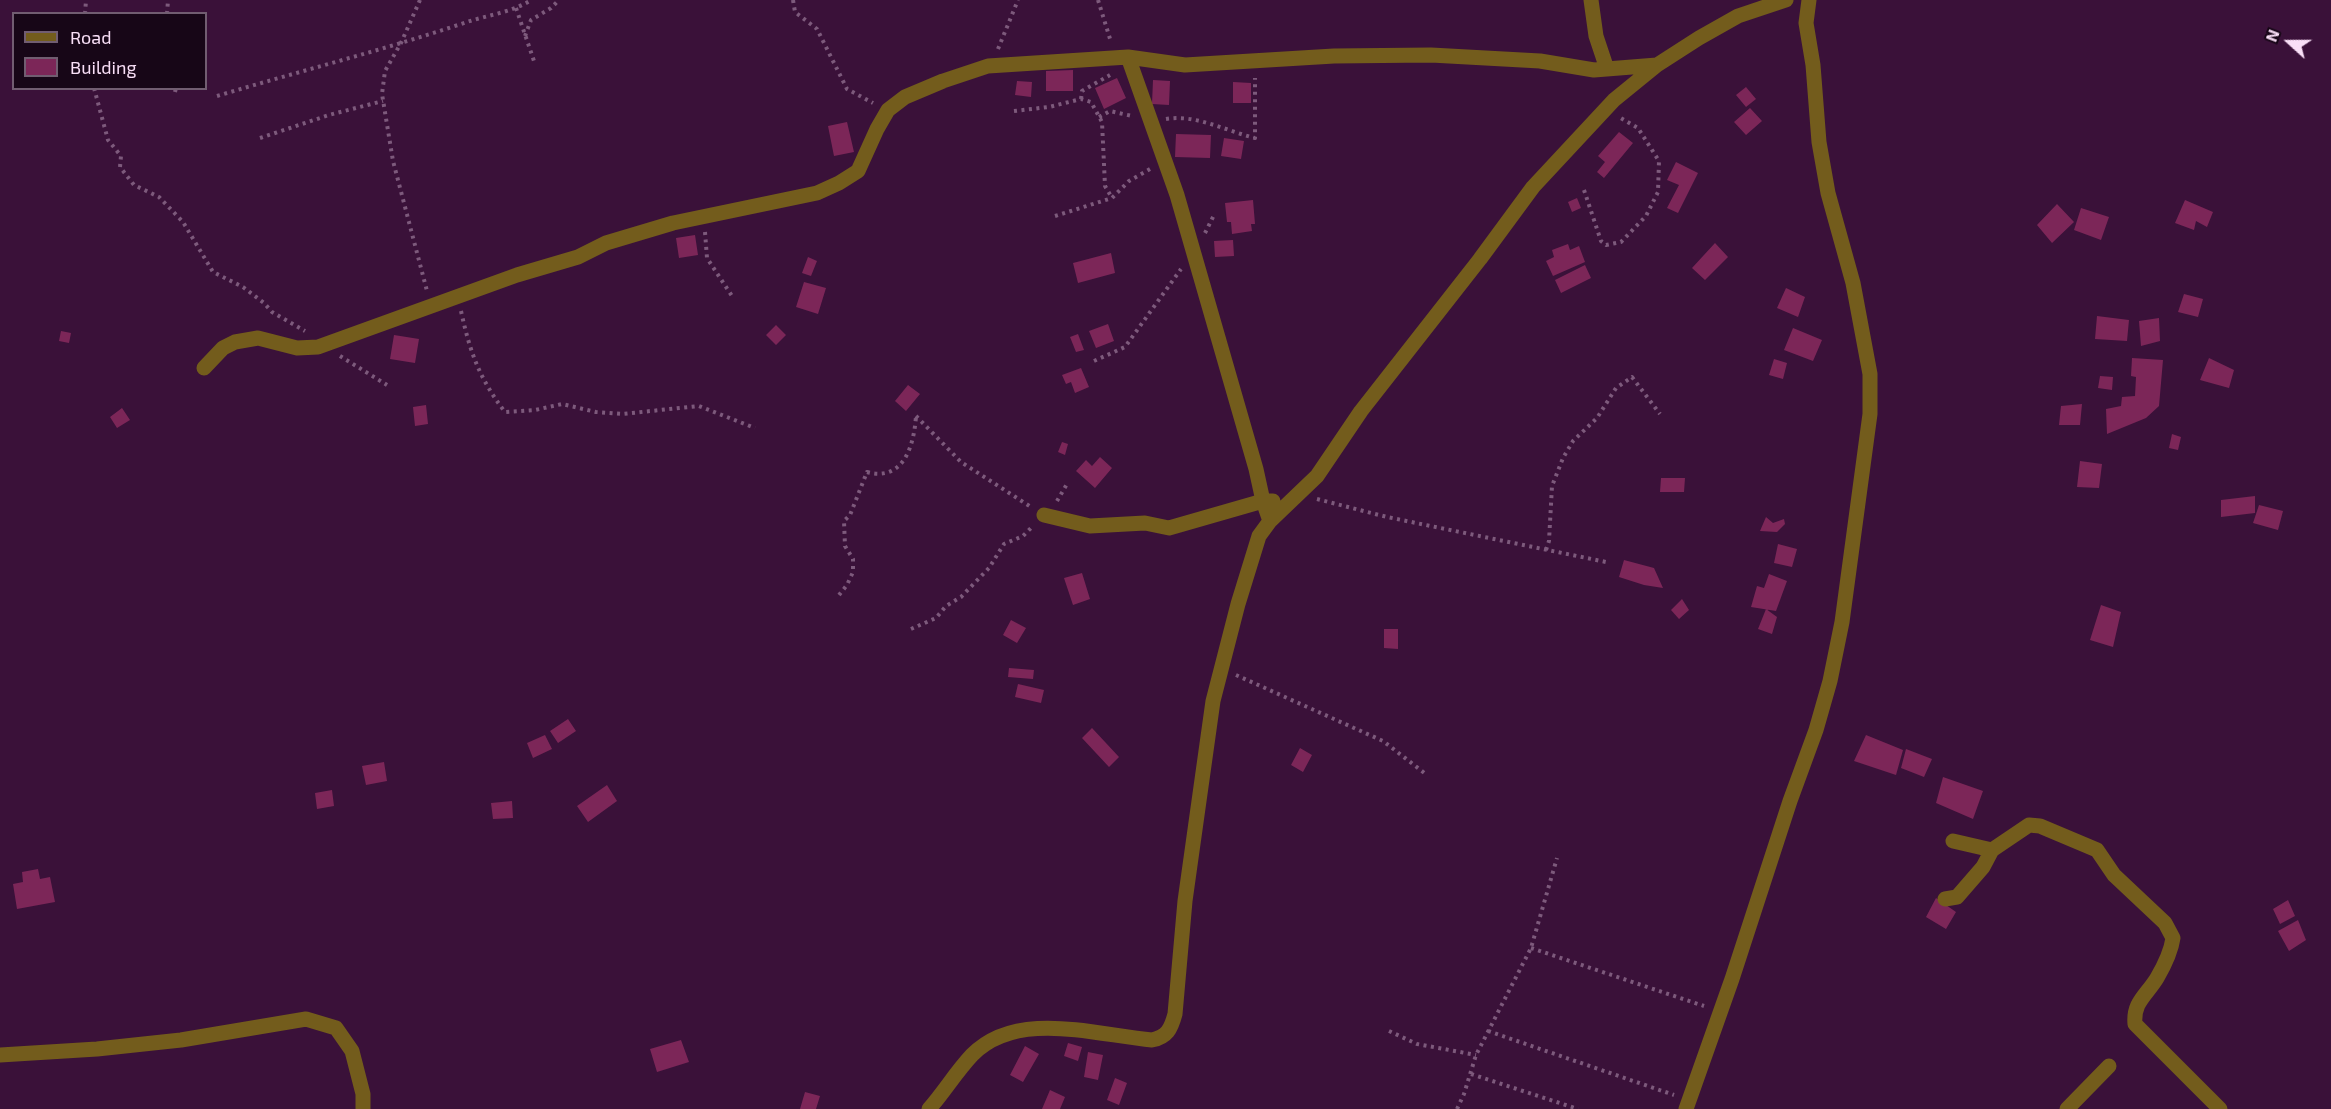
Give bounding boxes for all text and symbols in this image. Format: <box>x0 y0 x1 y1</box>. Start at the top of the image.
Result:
legend <box>12 12 207 90</box>
north arrow <box>2259 12 2319 72</box>
text: Road <box>70 26 111 48</box>
text: N <box>2261 27 2283 44</box>
text: Building <box>70 56 137 78</box>

